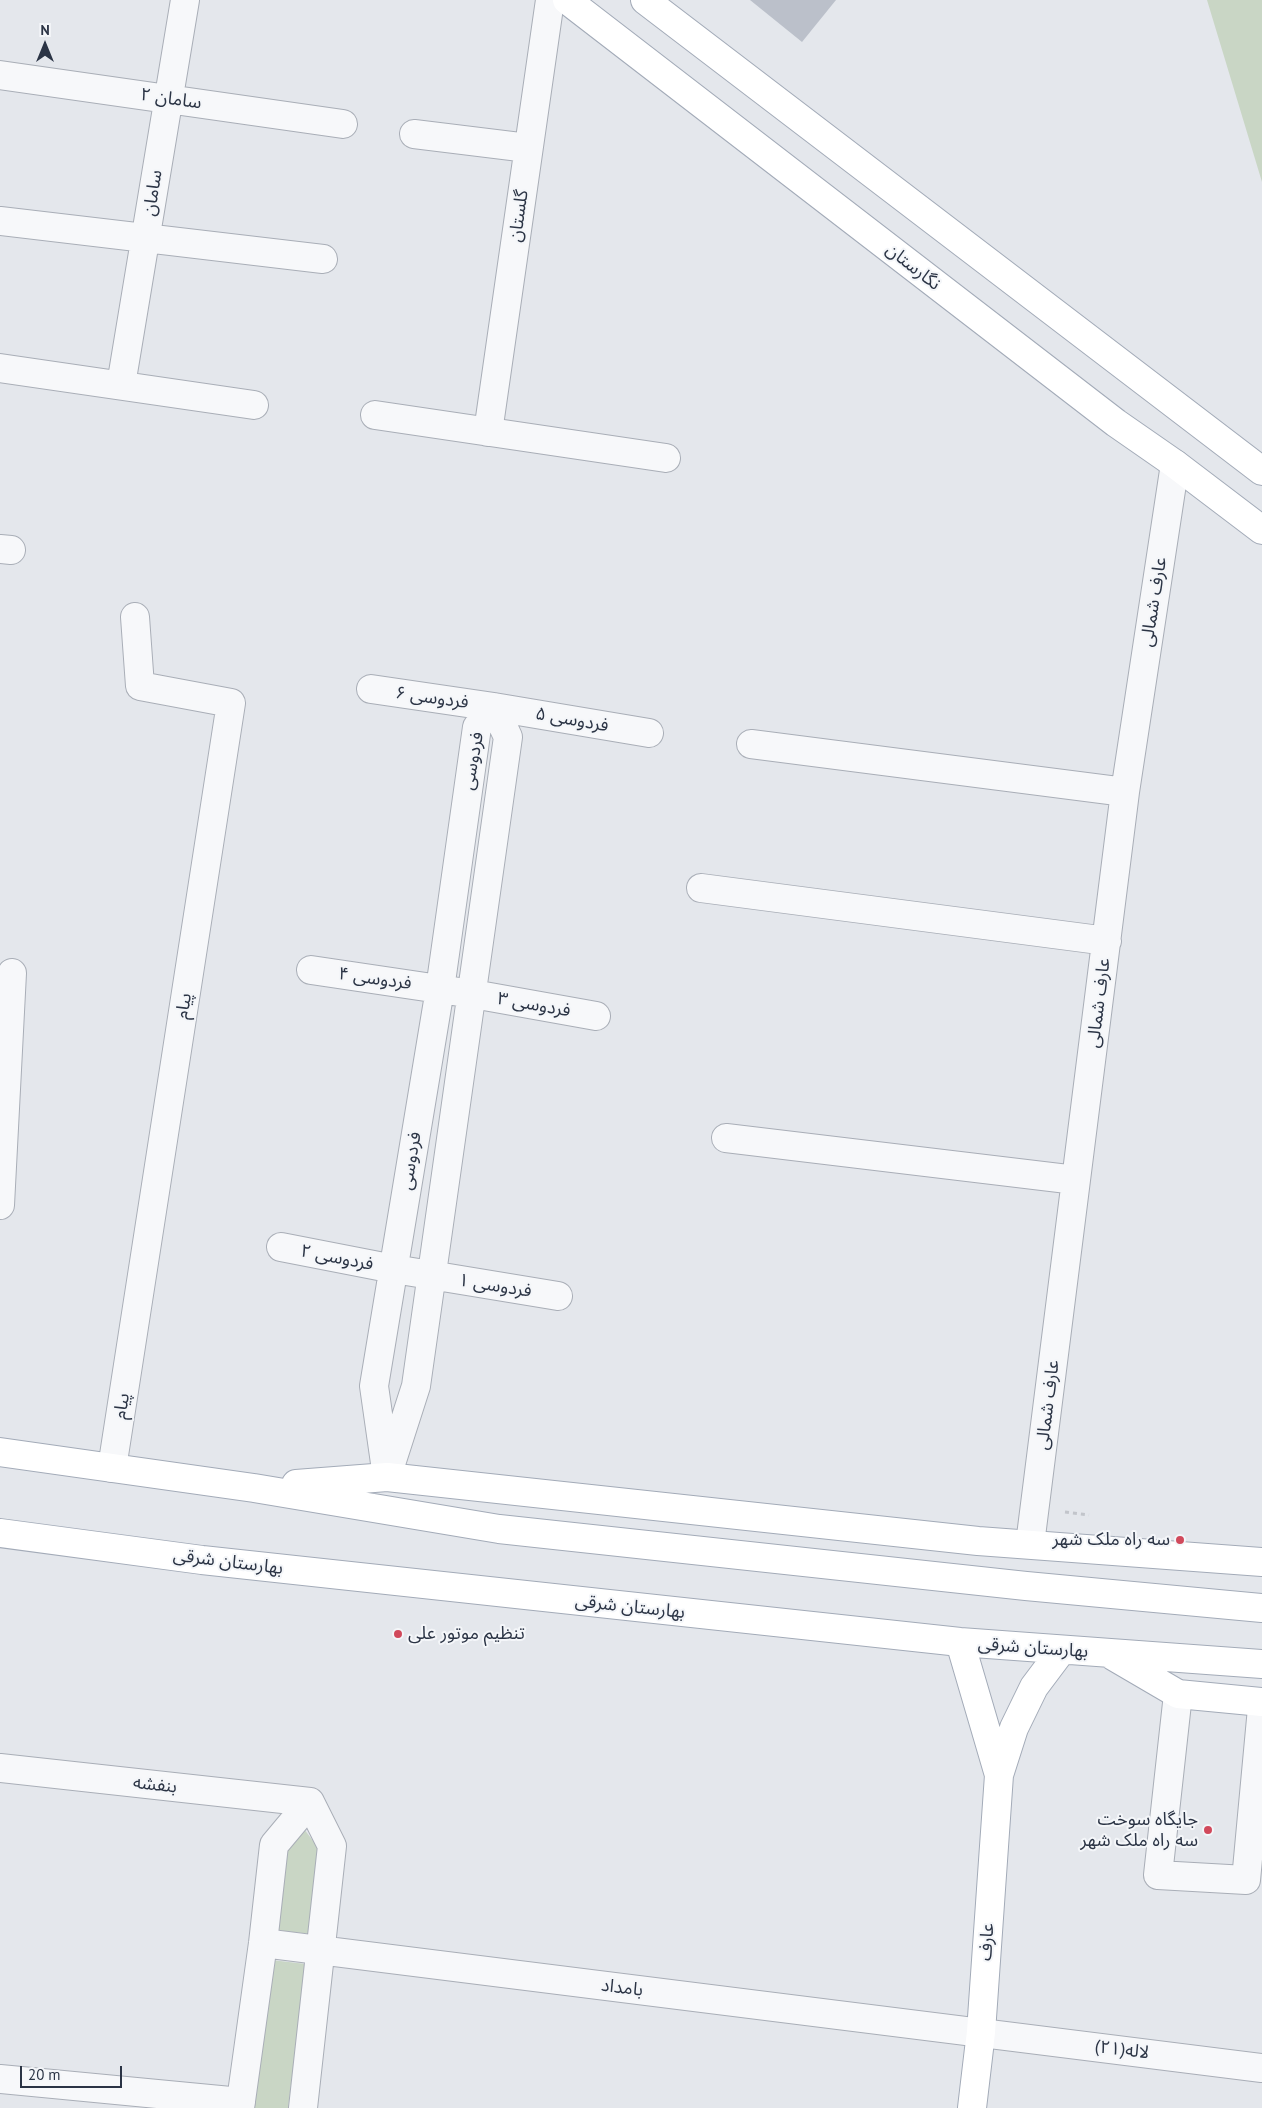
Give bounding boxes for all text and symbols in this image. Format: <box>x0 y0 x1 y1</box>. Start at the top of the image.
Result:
north arrow <box>20 20 70 70</box>
text: N <box>40 21 50 39</box>
street label: سامان ۲ <box>139 84 203 114</box>
street label: سامان <box>139 168 167 218</box>
street label: گلستان <box>505 189 533 243</box>
street label: نگارستان <box>881 239 945 295</box>
street label: عارف شمالی <box>1136 556 1172 648</box>
street label: فردوسی ۶ <box>394 682 470 714</box>
street label: فردوسی ۵ <box>534 703 610 737</box>
street label: فردوسی <box>457 730 489 792</box>
street label: عارف شمالی <box>1083 957 1115 1049</box>
street label: فردوسی ۴ <box>337 963 413 995</box>
street label: فردوسی ۳ <box>496 988 572 1022</box>
street label: پیام <box>171 991 197 1021</box>
street label: فردوسی <box>396 1130 426 1192</box>
street label: فردوسی ۲ <box>299 1240 375 1276</box>
street label: فردوسی ۱ <box>457 1270 533 1302</box>
street label: عارف شمالی <box>1032 1359 1064 1451</box>
street label: پیام <box>109 1391 135 1421</box>
place label: سه راه ملک شهر <box>1052 1529 1170 1551</box>
marker: سه راه ملک شهر <box>1174 1534 1186 1546</box>
street label: بهارستان شرقی <box>172 1545 284 1579</box>
street label: بهارستان شرقی <box>574 1590 686 1624</box>
place label: تنظیم موتور علی <box>408 1623 525 1645</box>
marker: تنظیم موتور علی <box>392 1628 404 1640</box>
street label: بهارستان شرقی <box>977 1633 1089 1663</box>
street label: بنفشه <box>132 1772 178 1798</box>
place label: جایگاه سوخت سه راه ملک شهر <box>1080 1809 1198 1852</box>
marker: جایگاه سوخت سه راه ملک شهر <box>1202 1824 1214 1836</box>
street label: عارف <box>975 1922 999 1962</box>
street label: بامداد <box>600 1975 644 2001</box>
street label: لاله(۲۱) <box>1094 2036 1150 2064</box>
scale bar <box>22 2056 125 2088</box>
text: 20 m <box>28 2065 61 2084</box>

